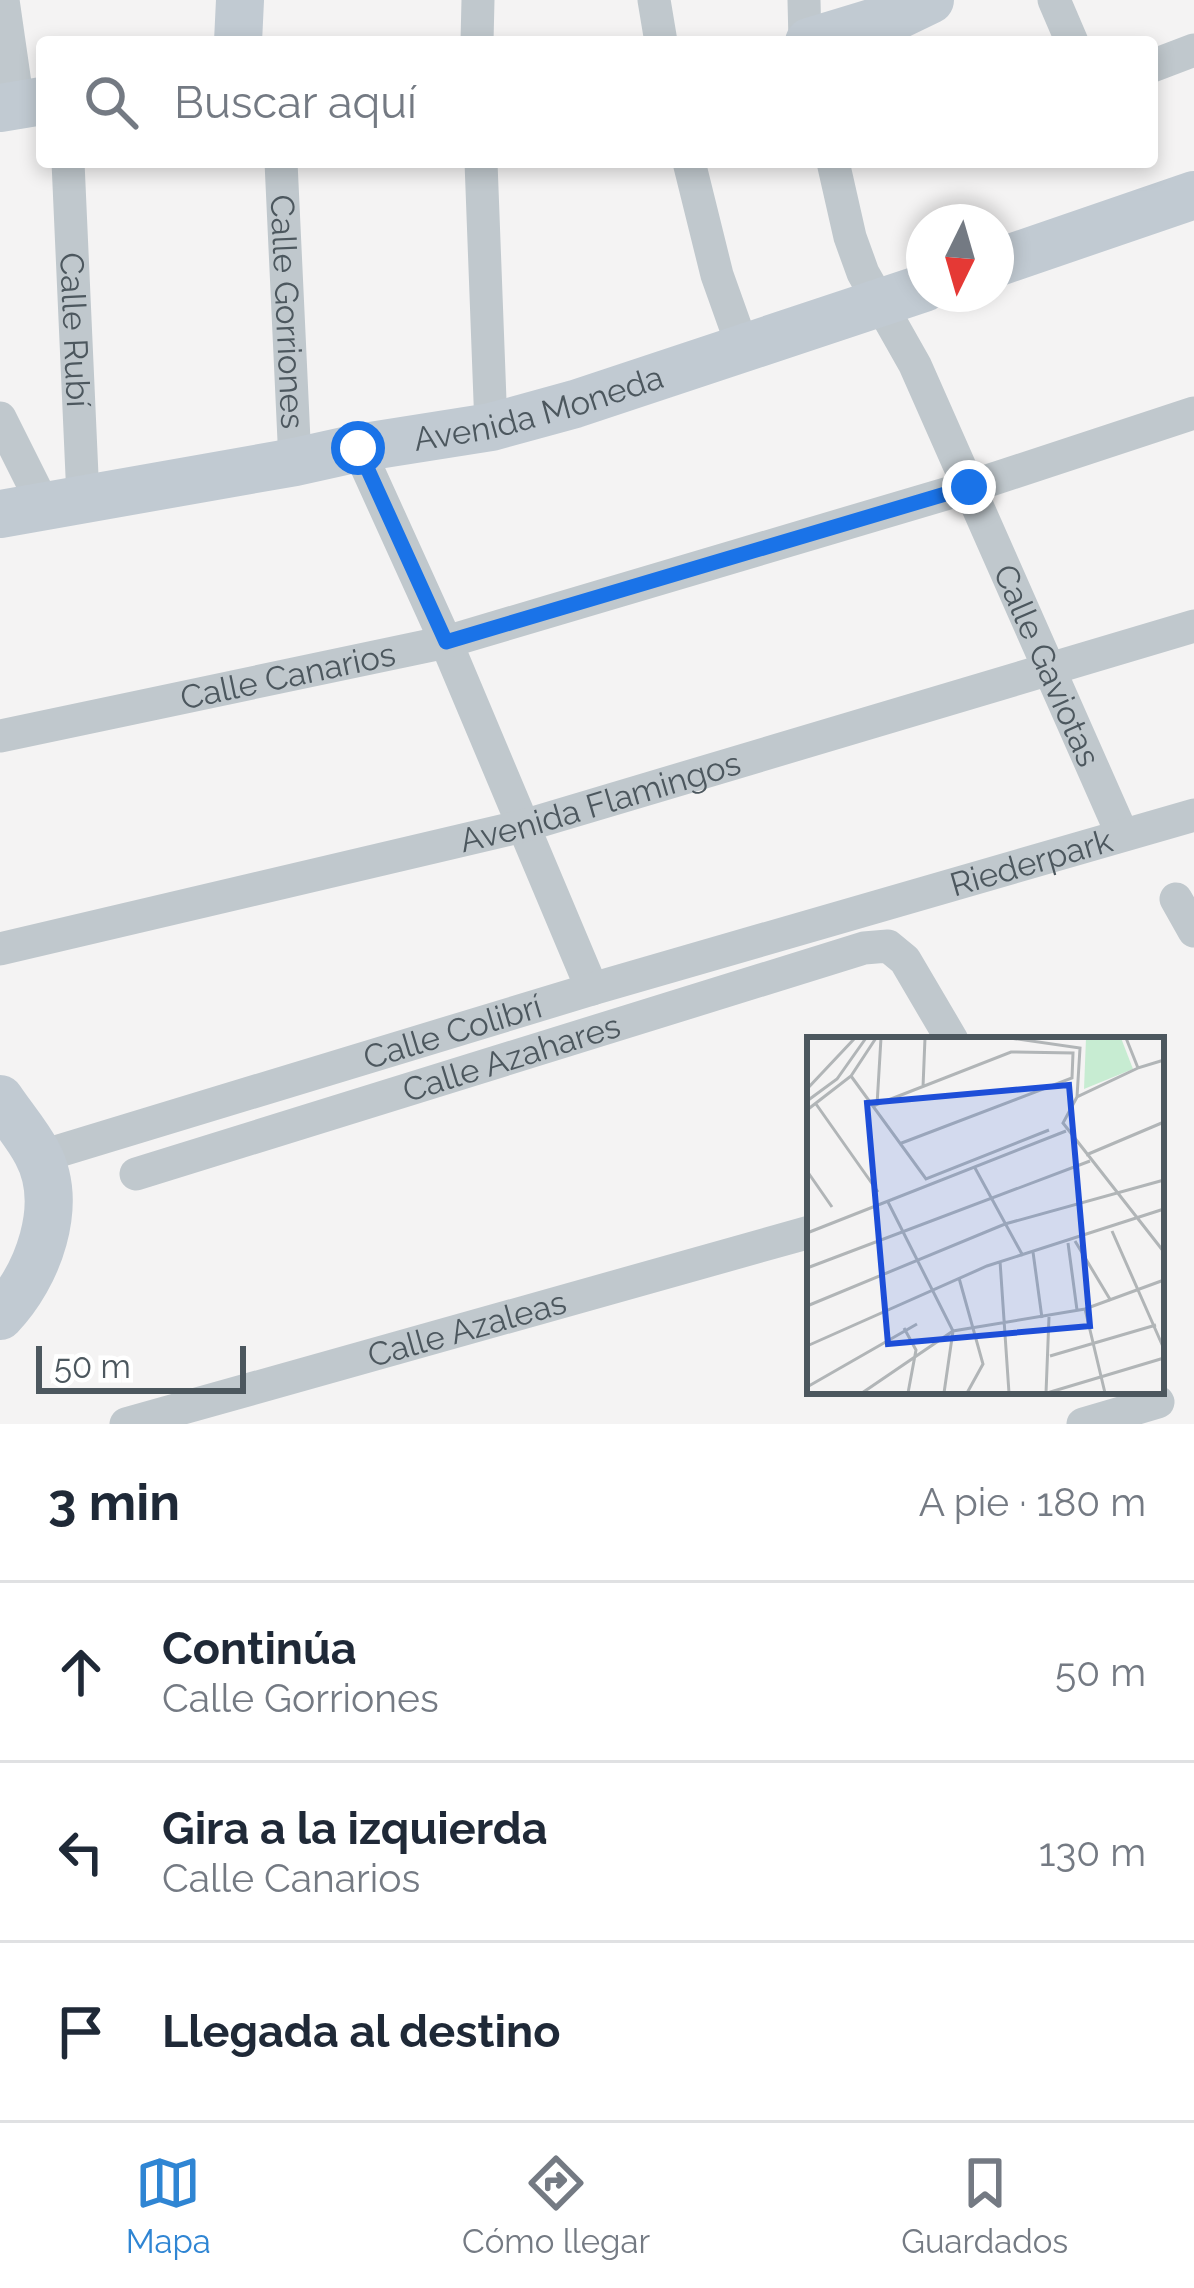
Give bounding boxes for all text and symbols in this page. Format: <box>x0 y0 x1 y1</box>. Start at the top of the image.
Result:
search box <box>36 36 1158 168</box>
icon: search <box>78 69 144 135</box>
text: Buscar aquí <box>174 76 417 129</box>
street label: Calle Gorriones <box>263 194 312 430</box>
north arrow <box>906 204 1014 312</box>
street label: Calle Rubí <box>52 252 98 409</box>
street label: Avenida Moneda <box>411 357 668 459</box>
route start <box>331 421 385 475</box>
route end <box>942 460 996 514</box>
street label: Calle Gaviotas <box>985 558 1109 772</box>
street label: Calle Canarios <box>177 634 399 717</box>
street label: Avenida Flamingos <box>456 743 745 860</box>
street label: Riederpark <box>946 821 1117 904</box>
street label: Calle Colibrí <box>359 986 547 1077</box>
street label: Calle Azahares <box>398 1006 625 1110</box>
inset map <box>807 1037 1164 1394</box>
street label: Calle Azaleas <box>363 1282 571 1375</box>
scale bar <box>36 1340 246 1393</box>
text: 50 m <box>54 1347 131 1386</box>
text: 3 min <box>48 1472 180 1532</box>
text: A pie · 180 m <box>919 1479 1146 1525</box>
text: Continúa <box>162 1622 357 1675</box>
icon: ahead <box>48 1639 114 1705</box>
text: 50 m <box>1055 1649 1146 1695</box>
text: Calle Gorriones <box>162 1675 439 1721</box>
text: Gira a la izquierda <box>162 1802 548 1855</box>
icon: left <box>48 1819 114 1885</box>
text: 130 m <box>1039 1829 1146 1875</box>
text: Calle Canarios <box>162 1855 420 1901</box>
icon: arrive <box>48 1999 114 2065</box>
text: Llegada al destino <box>162 2005 561 2058</box>
tab: Mapa <box>126 2150 211 2261</box>
tab: Cómo llegar <box>462 2150 650 2261</box>
tab: Guardados <box>901 2150 1068 2261</box>

